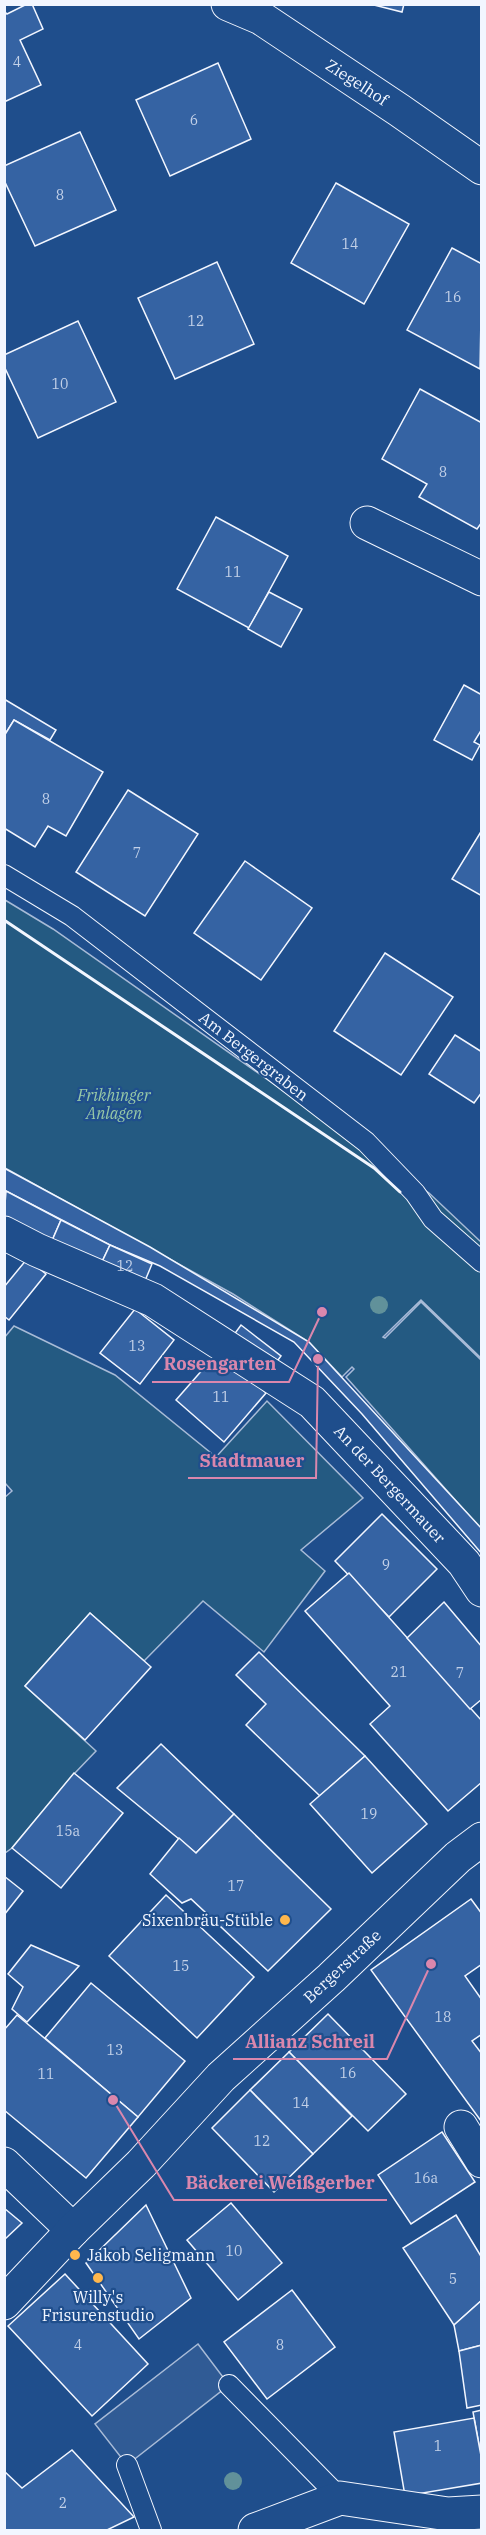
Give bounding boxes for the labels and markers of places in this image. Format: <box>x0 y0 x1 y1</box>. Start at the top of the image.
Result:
callout: Rosengarten <box>152 1346 289 1382</box>
callout: Stadtmauer <box>188 1442 316 1478</box>
place label: Sixenbräu-Stüble <box>142 1910 273 1930</box>
marker: Sixenbräu-Stüble <box>278 1913 292 1927</box>
callout: Allianz Schreil <box>233 2023 387 2059</box>
callout: Bäckerei Weißgerber <box>174 2164 387 2200</box>
place label: Jakob Seligmann <box>87 2245 215 2265</box>
marker: Jakob Seligmann <box>68 2248 82 2262</box>
marker: Willy's Frisurenstudio <box>91 2271 105 2285</box>
place label: Willy's Frisurenstudio <box>42 2287 154 2325</box>

